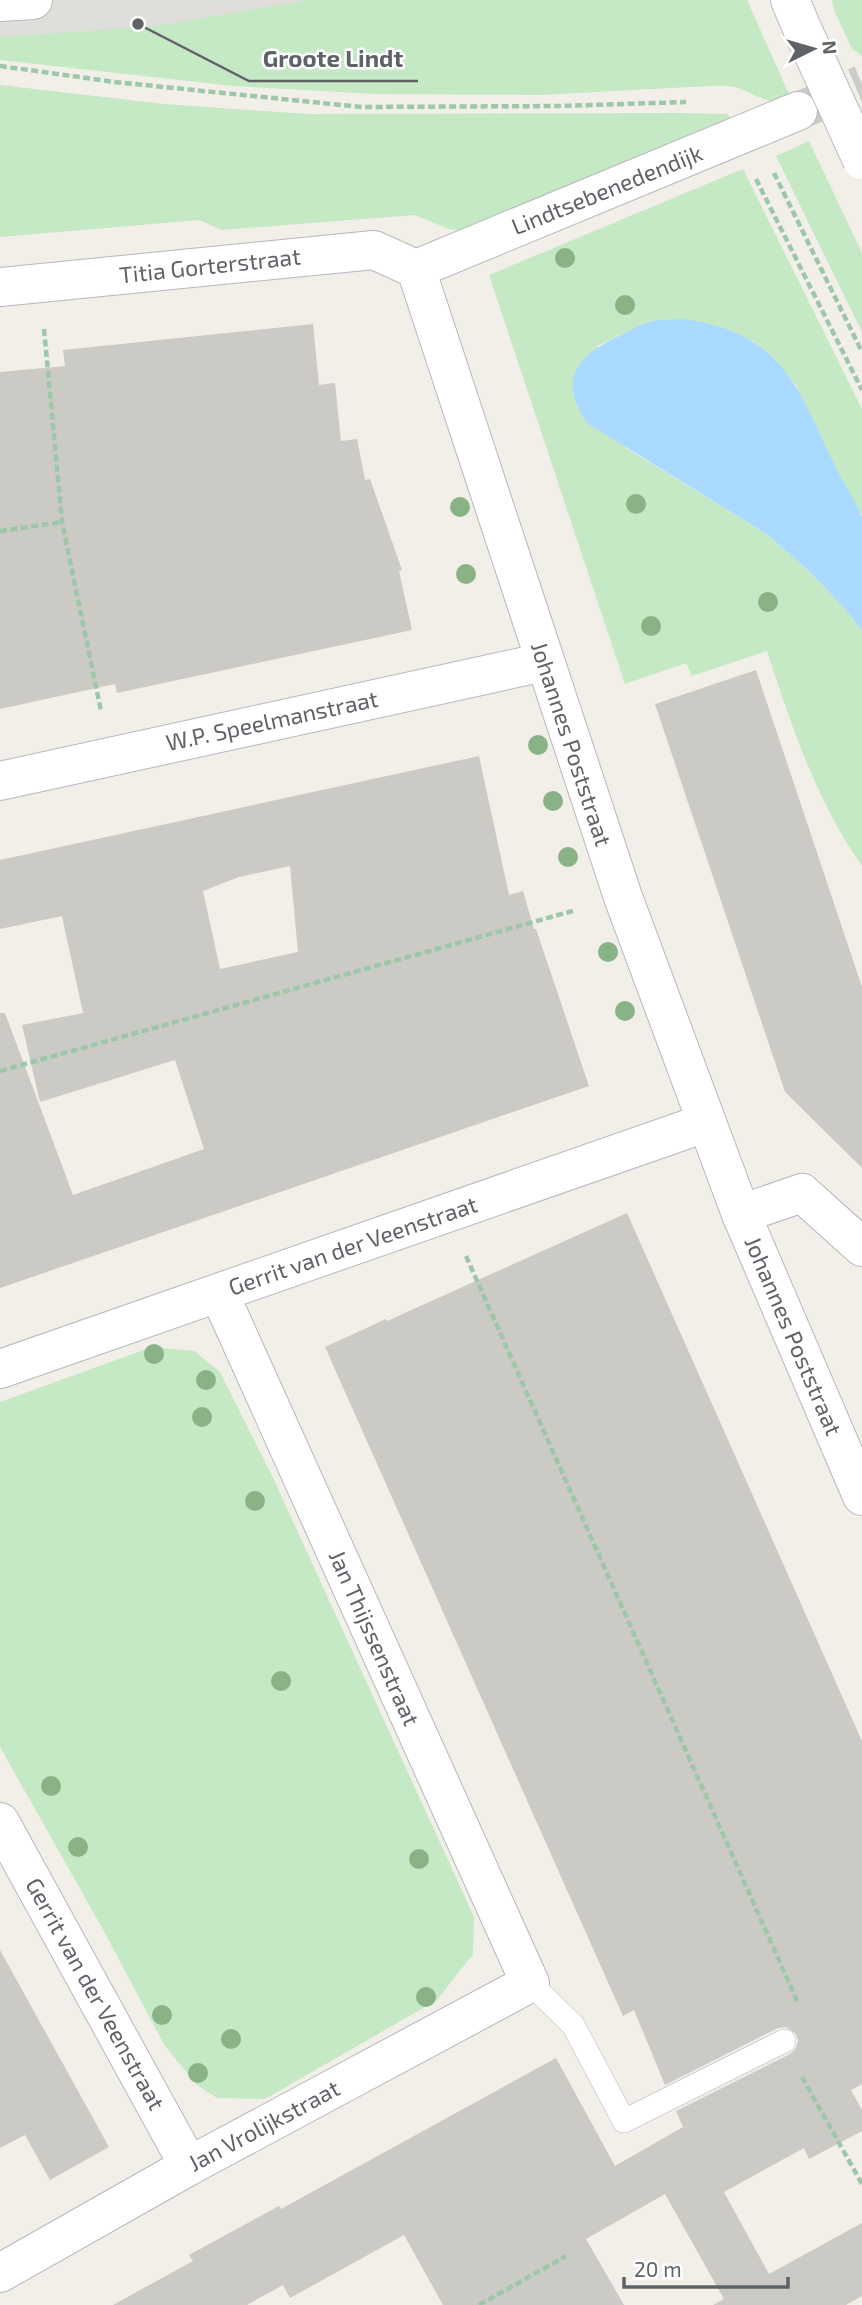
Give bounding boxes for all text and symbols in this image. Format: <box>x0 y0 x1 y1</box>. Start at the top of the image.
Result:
north arrow <box>778 14 848 84</box>
callout: Groote Lindt <box>249 36 418 81</box>
text: N <box>818 40 842 55</box>
text: Groote Lindt <box>263 43 403 72</box>
street label: Lindtsebenedendijk <box>507 138 706 240</box>
street label: Titia Gorterstraat <box>118 242 302 288</box>
street label: Johannes Poststraat <box>526 638 618 850</box>
street label: W.P. Speelmanstraat <box>163 684 381 756</box>
street label: Gerrit van der Veenstraat <box>225 1189 481 1301</box>
street label: Johannes Poststraat <box>739 1232 849 1440</box>
street label: Jan Thijssenstraat <box>324 1545 426 1730</box>
street label: Gerrit van der Veenstraat <box>20 1872 172 2115</box>
street label: Jan Vrolijkstraat <box>183 2073 344 2177</box>
scale bar <box>624 2246 788 2290</box>
text: 20 m <box>634 2256 682 2281</box>

